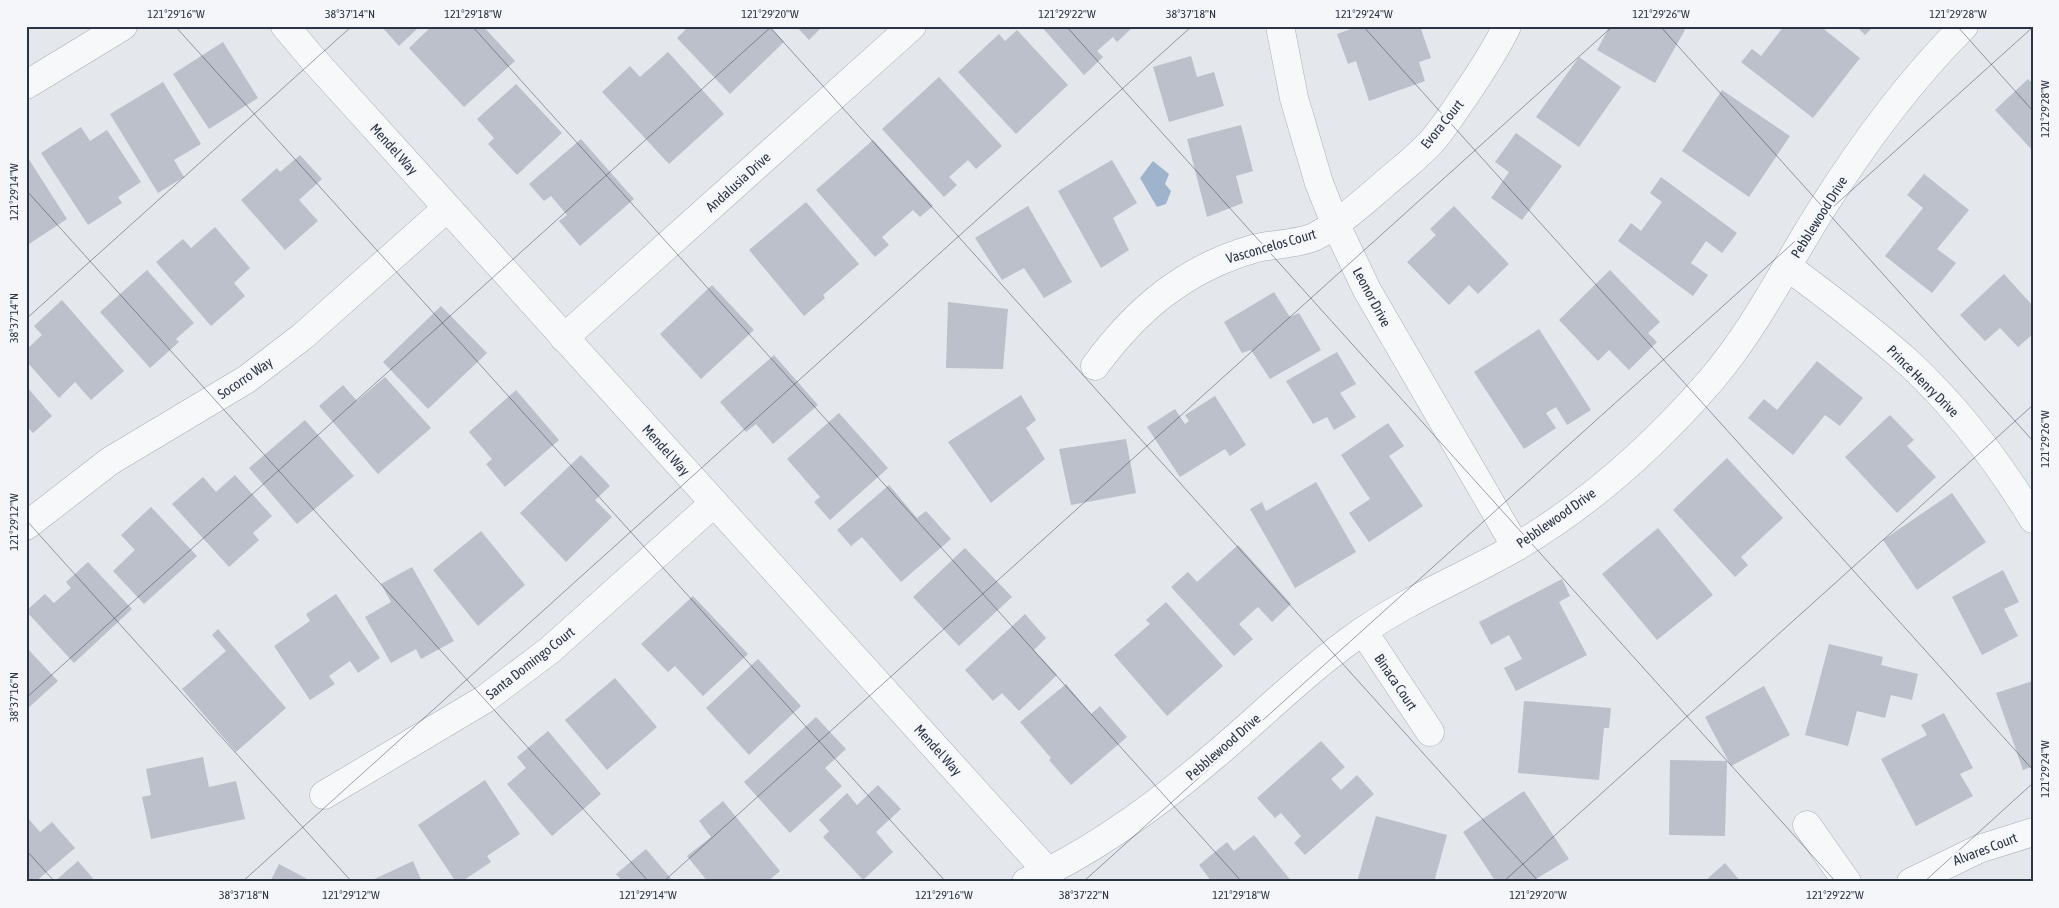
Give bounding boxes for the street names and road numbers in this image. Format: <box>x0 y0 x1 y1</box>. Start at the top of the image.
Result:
street label: Evora Court <box>1417 96 1467 152</box>
street label: Mendel Way <box>367 120 421 178</box>
street label: Andalusia Drive <box>703 149 773 215</box>
street label: Pebblewood Drive <box>1788 173 1850 261</box>
street label: Vasconcelos Court <box>1224 226 1318 266</box>
street label: Leonor Drive <box>1350 265 1394 329</box>
street label: Prince Henry Drive <box>1884 342 1962 420</box>
street label: Socorro Way <box>214 354 276 402</box>
street label: Mendel Way <box>639 421 693 479</box>
street label: Pebblewood Drive <box>1513 485 1599 551</box>
street label: Santa Domingo Court <box>482 623 578 703</box>
street label: Binaca Court <box>1371 651 1421 713</box>
street label: Pebblewood Drive <box>1183 710 1263 784</box>
street label: Mendel Way <box>911 721 965 779</box>
street label: Alvares Court <box>1951 829 2019 869</box>

